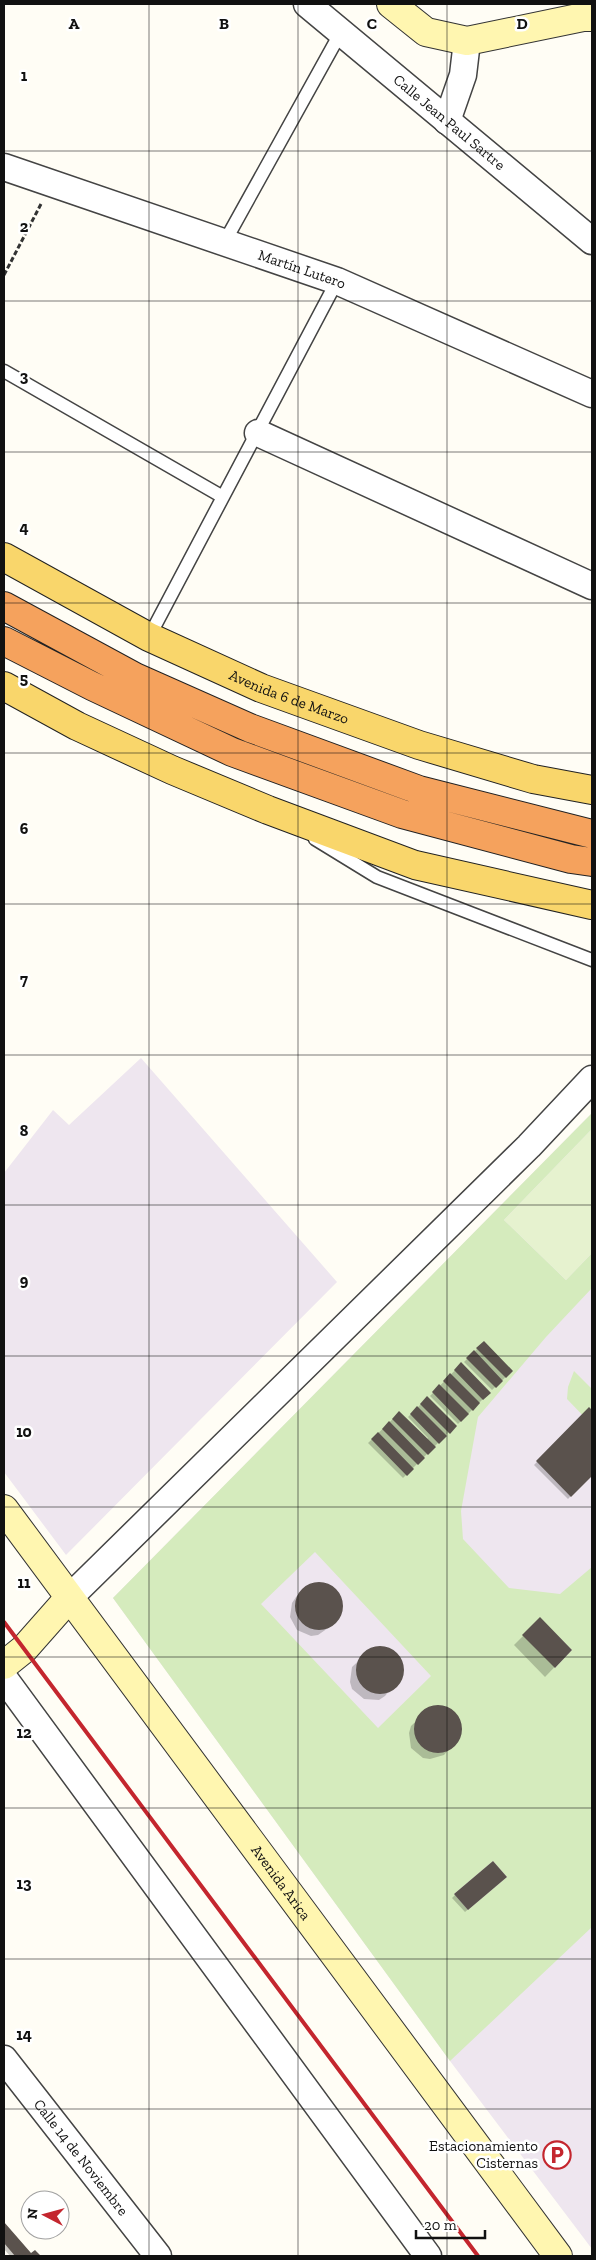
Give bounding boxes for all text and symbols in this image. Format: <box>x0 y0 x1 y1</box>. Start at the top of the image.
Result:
text: A <box>69 14 80 33</box>
text: B <box>219 14 229 33</box>
text: C <box>367 14 377 33</box>
text: D <box>516 14 528 33</box>
text: 1 <box>21 66 28 85</box>
street label: Calle Jean Paul Sartre <box>390 71 509 174</box>
text: 2 <box>20 217 29 236</box>
street label: Martín Lutero <box>256 246 349 293</box>
text: 3 <box>20 367 29 386</box>
text: 4 <box>19 518 29 537</box>
street label: Avenida 6 de Marzo <box>226 666 351 728</box>
text: 5 <box>20 669 28 688</box>
text: 6 <box>20 819 29 838</box>
text: 7 <box>20 970 28 989</box>
text: 8 <box>20 1121 29 1140</box>
text: 9 <box>20 1271 29 1290</box>
text: 10 <box>16 1422 32 1441</box>
text: 11 <box>18 1573 31 1592</box>
text: 12 <box>16 1723 32 1742</box>
street label: Avenida Arica <box>247 1841 315 1924</box>
text: 13 <box>17 1874 32 1893</box>
text: 14 <box>16 2025 32 2044</box>
street label: Calle 14 de Noviembre <box>30 2096 132 2220</box>
place label: Estacionamiento Cisternas <box>429 2137 538 2172</box>
parking icon: Estacionamiento Cisternas <box>542 2140 572 2170</box>
north arrow <box>20 2190 70 2240</box>
scale bar <box>416 2208 485 2240</box>
text: 20 m <box>424 2216 457 2234</box>

